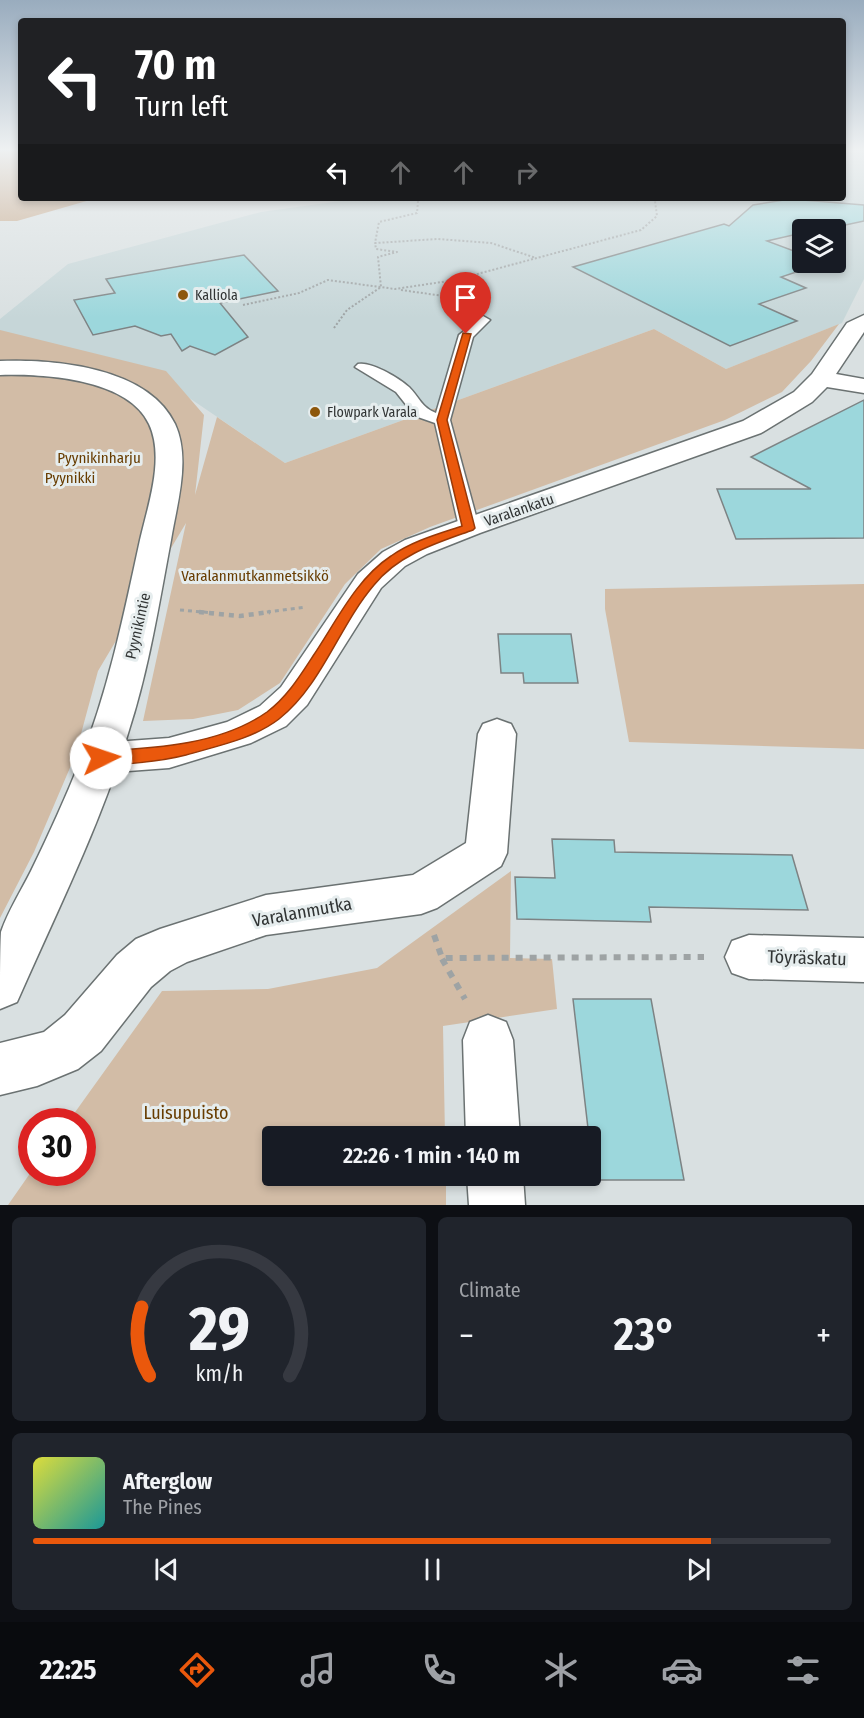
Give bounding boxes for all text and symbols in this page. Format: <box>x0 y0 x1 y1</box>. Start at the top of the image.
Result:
text: 70 m <box>135 40 216 90</box>
icon: left <box>36 42 114 120</box>
text: Turn left <box>135 91 228 123</box>
icon: left <box>321 156 354 189</box>
icon: ahead <box>384 156 417 189</box>
icon: ahead <box>447 156 480 189</box>
icon: right <box>510 156 543 189</box>
map controls <box>792 219 846 273</box>
button: layers <box>792 219 846 273</box>
pin <box>440 272 491 334</box>
icon: arrive <box>449 281 482 314</box>
place label: Kalliola <box>195 287 238 304</box>
marker: Kalliola <box>176 288 190 302</box>
place label: Flowpark Varala <box>327 404 417 421</box>
marker: Flowpark Varala <box>308 405 322 419</box>
park label: Pyynikinharju <box>57 449 141 467</box>
park label: Pyynikki <box>45 469 95 487</box>
street label: Varalankatu <box>482 490 556 530</box>
park label: Varalanmutkanmetsikkö <box>181 567 329 585</box>
street label: Pyynikintie <box>122 591 154 661</box>
position arrow <box>69 726 133 790</box>
street label: Varalanmutka <box>251 892 354 932</box>
street label: Töyräskatu <box>767 946 847 970</box>
park label: Luisupuisto <box>143 1102 229 1124</box>
speed limit sign: 30 <box>18 1108 96 1186</box>
text: 22:26 · 1 min · 140 m <box>343 1142 520 1169</box>
text: Climate <box>459 1278 521 1302</box>
text: 29 <box>188 1292 249 1367</box>
text: 23° <box>614 1308 676 1362</box>
text: − <box>459 1316 474 1356</box>
text: + <box>816 1316 831 1356</box>
text: km/h <box>195 1361 243 1387</box>
text: Afterglow <box>123 1468 212 1495</box>
text: The Pines <box>123 1495 202 1519</box>
icon: previous <box>150 1553 183 1586</box>
icon: pause <box>416 1553 449 1586</box>
icon: next <box>682 1553 715 1586</box>
icon: directions <box>176 1649 218 1691</box>
icon: music <box>297 1649 339 1691</box>
icon: phone <box>418 1649 460 1691</box>
icon: climate <box>540 1649 582 1691</box>
icon: car <box>661 1649 703 1691</box>
icon: filters <box>782 1649 824 1691</box>
text: 22:25 <box>40 1654 97 1686</box>

